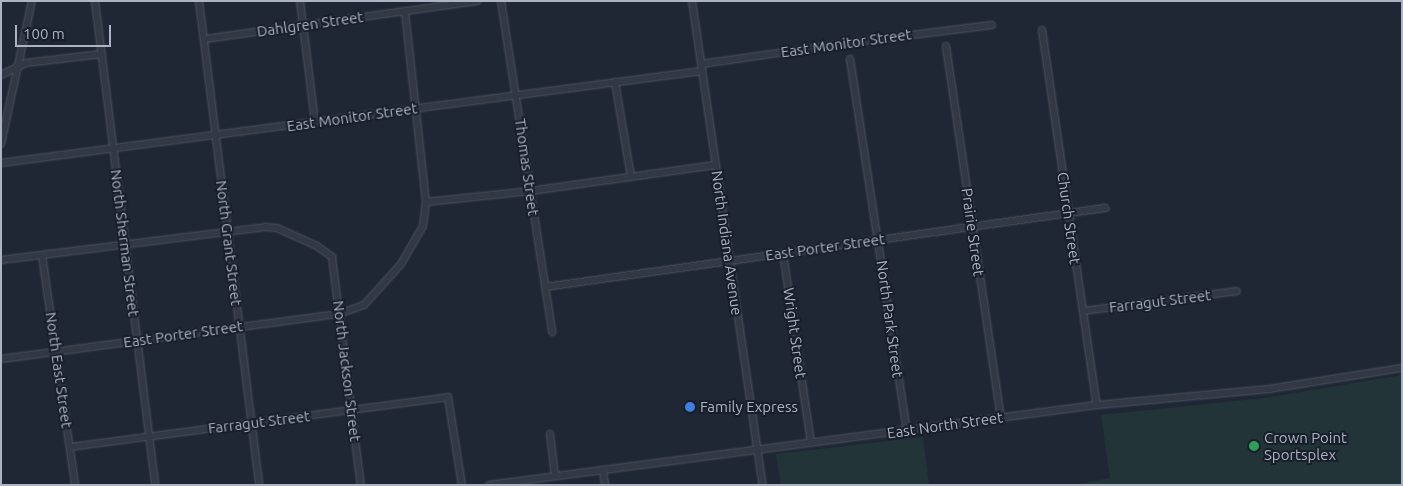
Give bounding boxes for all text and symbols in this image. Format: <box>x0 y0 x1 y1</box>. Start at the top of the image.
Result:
street label: Dahlgren Street <box>256 8 364 40</box>
scale bar <box>18 15 114 47</box>
text: 100 m <box>23 25 65 42</box>
street label: East Monitor Street <box>780 25 912 61</box>
street label: East Monitor Street <box>286 99 418 135</box>
street label: Thomas Street <box>511 117 543 217</box>
street label: North Sherman Street <box>107 168 143 318</box>
street label: North Indiana Avenue <box>708 170 746 316</box>
street label: Church Street <box>1054 171 1084 265</box>
street label: North Grant Street <box>212 179 246 307</box>
street label: Prairie Street <box>958 187 988 277</box>
street label: East Porter Street <box>764 230 886 264</box>
street label: North Park Street <box>873 259 907 379</box>
street label: Wright Street <box>780 286 810 380</box>
street label: Farragut Street <box>1108 286 1212 316</box>
street label: North Jackson Street <box>329 299 365 443</box>
street label: North East Street <box>42 311 76 429</box>
street label: East Porter Street <box>122 317 244 351</box>
place label: Family Express <box>700 398 798 416</box>
marker: Family Express <box>684 401 696 413</box>
street label: Farragut Street <box>207 407 311 437</box>
street label: East North Street <box>886 408 1004 442</box>
place label: Crown Point Sportsplex <box>1264 428 1347 463</box>
marker: Crown Point Sportsplex <box>1248 440 1260 452</box>

